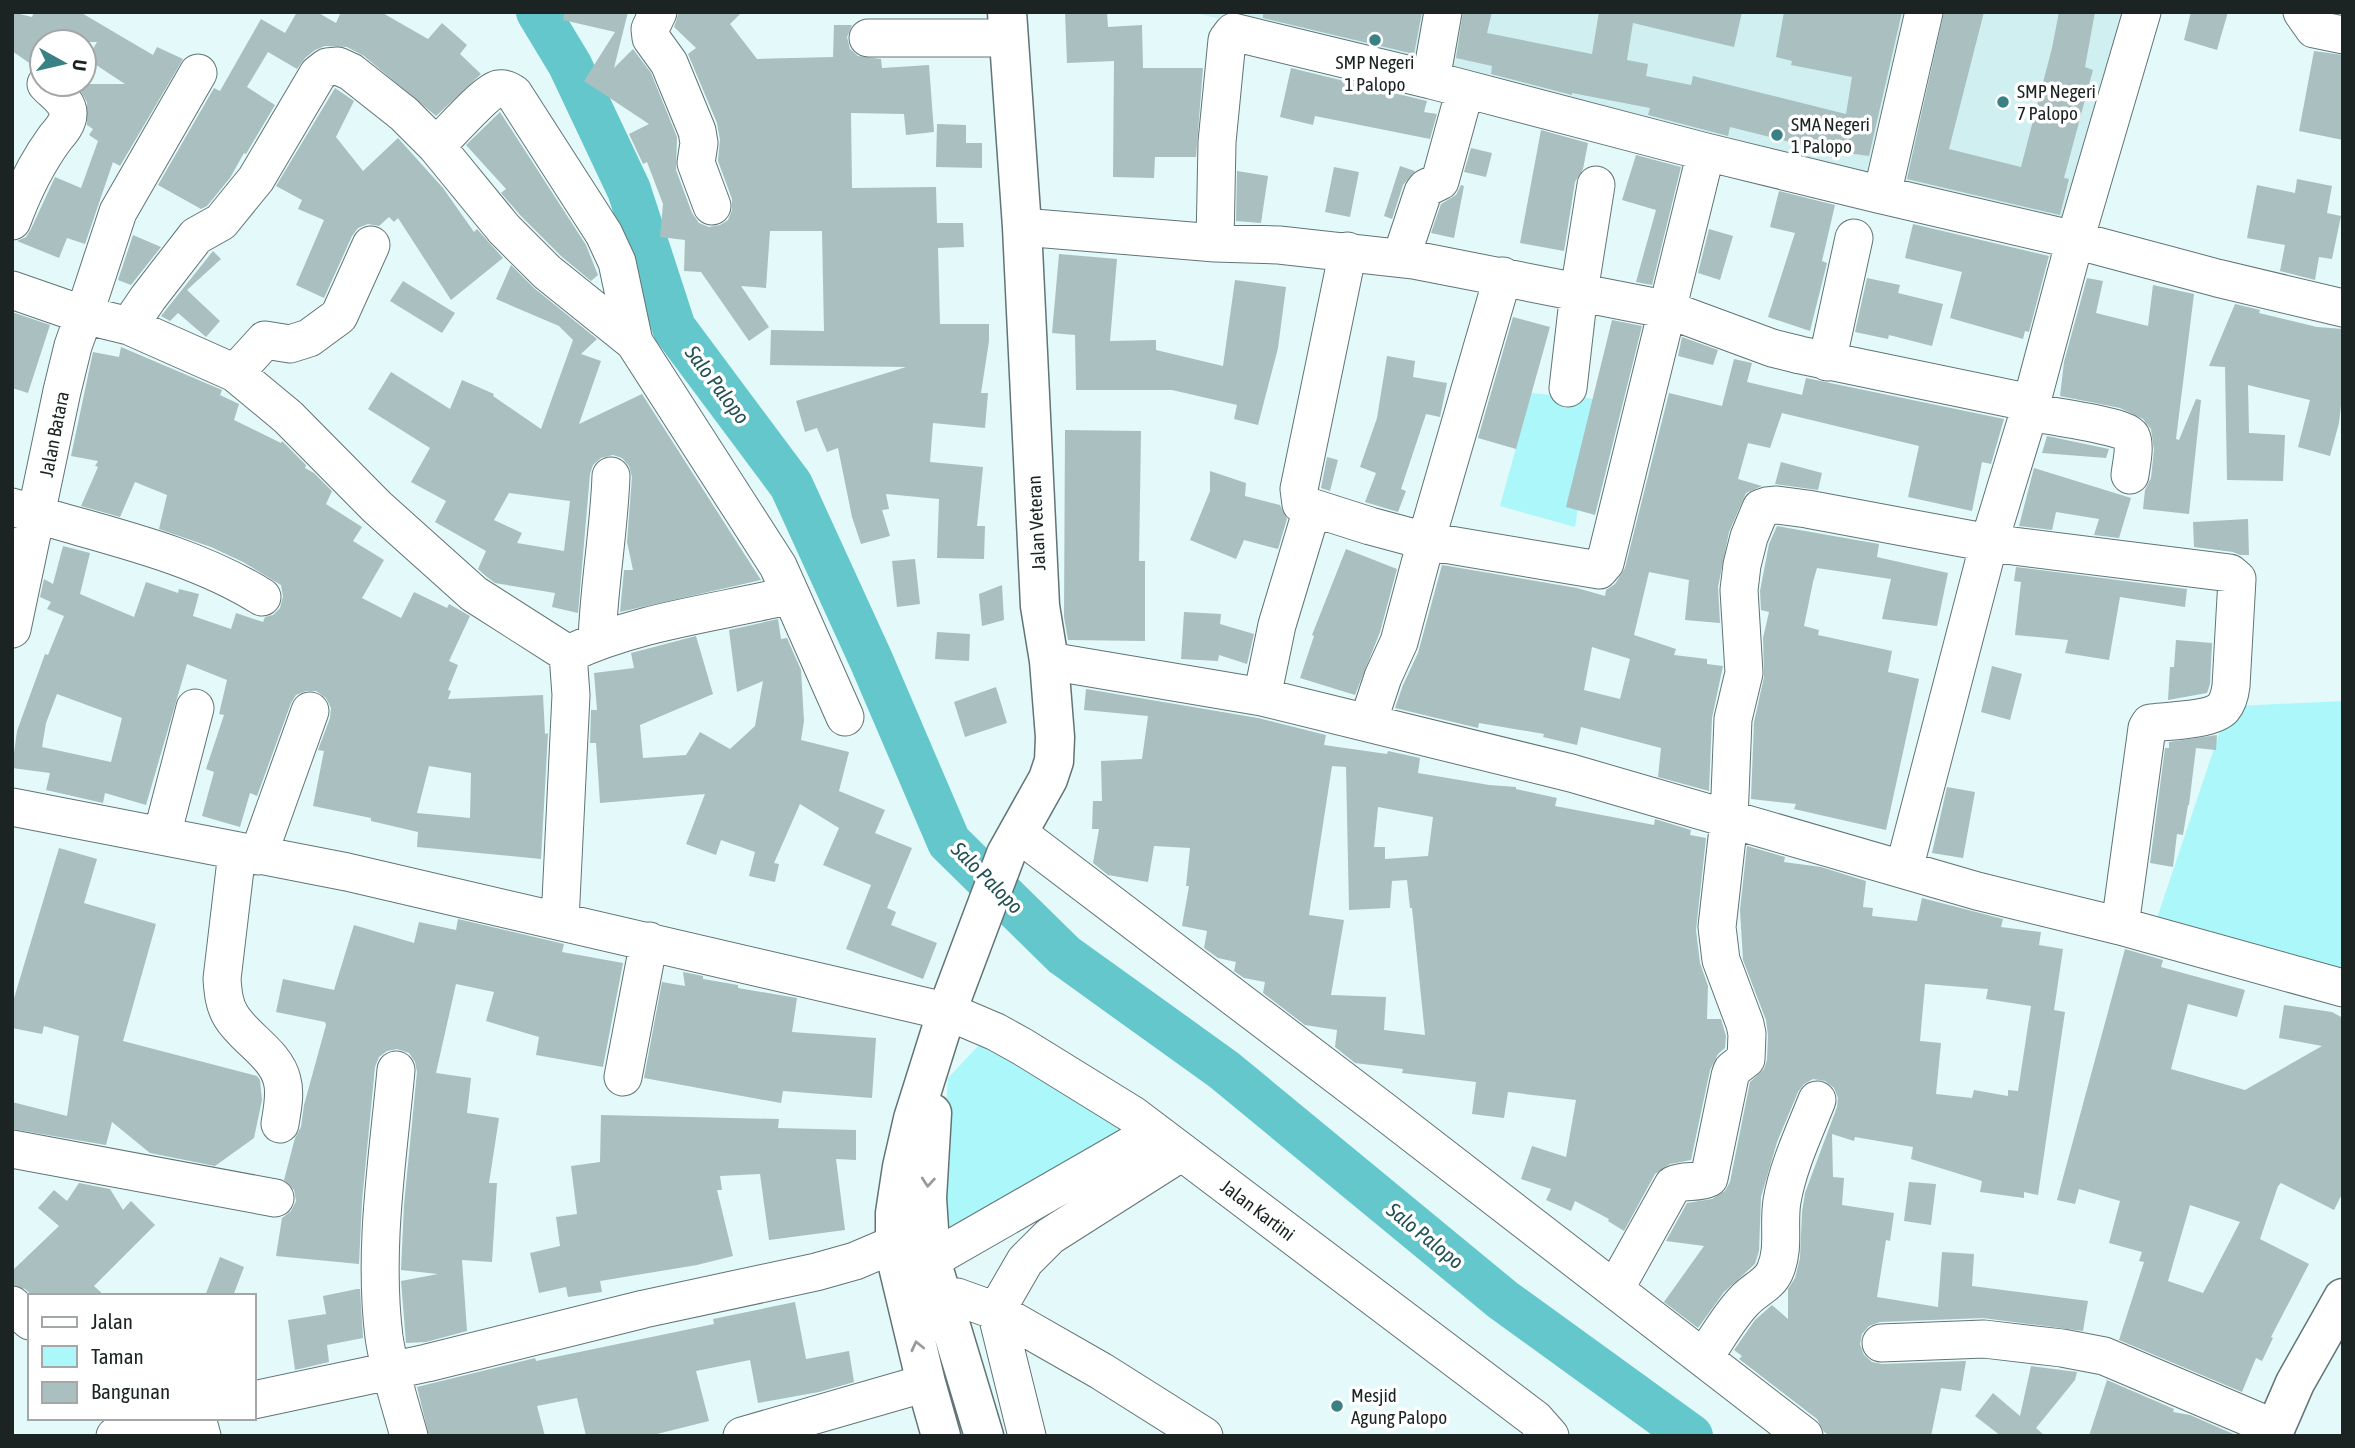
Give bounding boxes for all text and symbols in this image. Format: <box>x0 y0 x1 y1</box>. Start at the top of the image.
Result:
north arrow <box>28 28 98 98</box>
marker: SMP Negeri 1 Palopo <box>1367 32 1383 48</box>
place label: SMP Negeri 1 Palopo <box>1336 51 1414 95</box>
text: U <box>68 58 92 72</box>
place label: SMP Negeri 7 Palopo <box>2017 80 2096 124</box>
marker: SMP Negeri 7 Palopo <box>1995 94 2011 110</box>
place label: SMA Negeri 1 Palopo <box>1791 113 1870 157</box>
marker: SMA Negeri 1 Palopo <box>1769 127 1785 143</box>
water label: Salo Palopo <box>680 340 755 428</box>
street label: Jalan Batara <box>35 389 73 479</box>
street label: Jalan Veteran <box>1023 475 1049 571</box>
water label: Salo Palopo <box>946 836 1029 918</box>
street label: Jalan Kartini <box>1217 1175 1299 1245</box>
one-way arrow <box>921 1177 936 1188</box>
water label: Salo Palopo <box>1382 1197 1469 1273</box>
legend <box>28 1294 256 1420</box>
text: Jalan <box>91 1309 133 1333</box>
one-way arrow <box>911 1340 925 1352</box>
text: Taman <box>91 1344 144 1368</box>
text: Bangunan <box>91 1379 170 1403</box>
place label: Mesjid Agung Palopo <box>1351 1384 1447 1428</box>
marker: Mesjid Agung Palopo <box>1329 1398 1345 1414</box>

